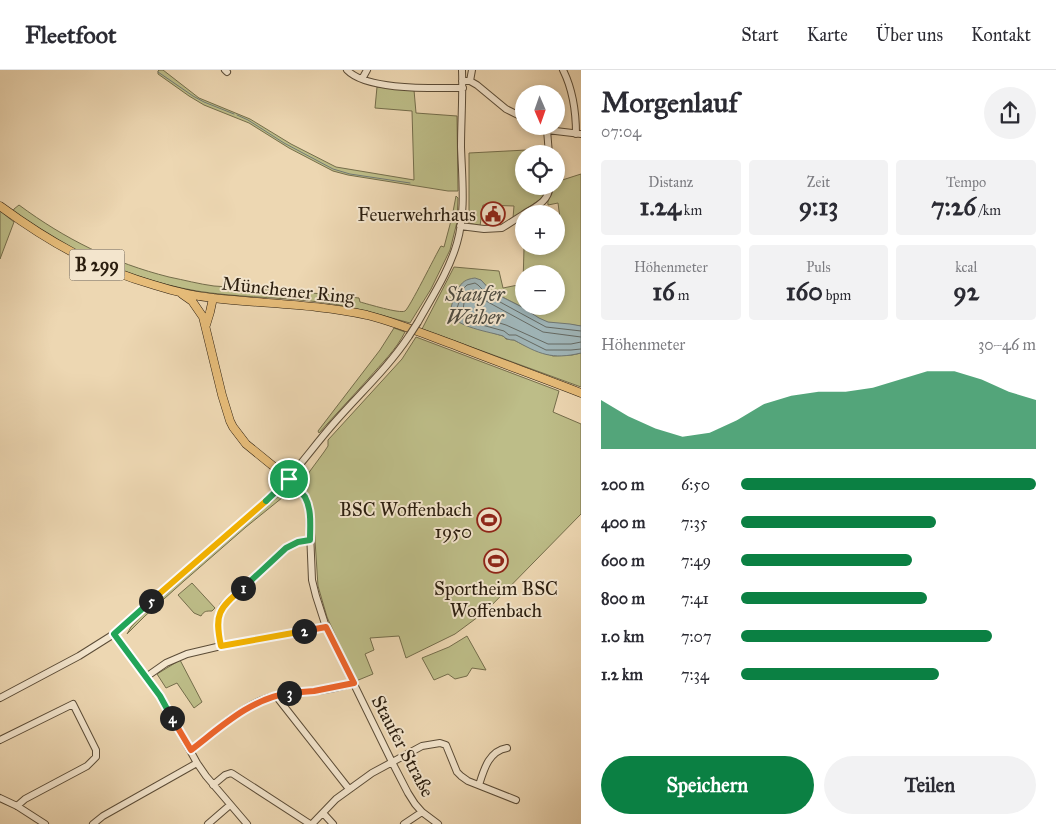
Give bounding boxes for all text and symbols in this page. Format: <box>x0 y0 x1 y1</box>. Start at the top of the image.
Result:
text: Fleetfoot <box>25 20 117 50</box>
text: Start <box>741 24 779 46</box>
text: Karte <box>807 24 848 46</box>
text: Über uns <box>876 24 943 46</box>
text: Kontakt <box>971 24 1031 46</box>
north arrow <box>515 85 565 135</box>
map controls <box>515 85 565 315</box>
text: Morgenlauf <box>601 85 738 120</box>
button: share <box>984 87 1036 139</box>
text: 07:04 <box>601 122 641 141</box>
button: locate <box>515 145 565 195</box>
text: Distanz <box>648 174 693 191</box>
text: Zeit <box>807 174 830 191</box>
text: Tempo <box>946 174 986 191</box>
text: 1.24 <box>640 191 681 222</box>
text: 9:13 <box>799 191 838 222</box>
text: 7:26 <box>931 191 976 222</box>
public building icon: Feuerwehrhaus <box>480 201 506 227</box>
text: km <box>681 202 702 219</box>
text: /km <box>976 202 1001 219</box>
place label: Feuerwehrhaus <box>358 203 476 226</box>
button: + <box>515 205 565 255</box>
road number: B 299 <box>70 250 124 280</box>
text: Höhenmeter <box>634 259 708 276</box>
text: Puls <box>806 259 831 276</box>
text: kcal <box>955 259 977 276</box>
button: − <box>515 265 565 315</box>
street label: Münchener Ring <box>220 272 356 309</box>
text: 16 <box>652 276 675 307</box>
text: 160 <box>786 276 823 307</box>
text: 92 <box>953 276 979 307</box>
water label: Staufer Weiher <box>444 282 506 329</box>
text: m <box>675 287 690 304</box>
text: bpm <box>823 287 851 304</box>
text: Höhenmeter <box>601 335 685 354</box>
text: 30–46 m <box>978 335 1036 354</box>
pin <box>268 458 310 500</box>
icon: arrive <box>275 465 303 493</box>
text: 200 m <box>601 475 644 494</box>
text: 6:50 <box>681 475 710 494</box>
place label: BSC Woffenbach 1950 <box>339 498 472 543</box>
sports icon: BSC Woffenbach 1950 <box>476 507 502 533</box>
text: 400 m <box>601 513 645 532</box>
text: 7:35 <box>681 513 707 532</box>
sports icon: Sportheim BSC Woffenbach <box>483 548 509 574</box>
text: 600 m <box>601 551 645 570</box>
text: 7:49 <box>681 551 711 570</box>
pin: 1 <box>230 576 256 600</box>
place label: Sportheim BSC Woffenbach <box>434 577 558 622</box>
text: 1 <box>241 580 246 597</box>
pin: 5 <box>138 588 164 614</box>
text: 800 m <box>601 589 645 608</box>
text: 7:41 <box>681 589 709 608</box>
text: 5 <box>148 593 155 610</box>
pin: 2 <box>292 618 316 644</box>
text: 2 <box>301 623 308 640</box>
text: 1.0 km <box>601 627 644 646</box>
text: 7:07 <box>681 627 711 646</box>
text: 1.2 km <box>601 665 643 684</box>
text: 7:34 <box>681 665 709 684</box>
pin: 3 <box>276 680 302 706</box>
text: 3 <box>287 685 292 702</box>
street label: Staufer Straße <box>367 691 439 801</box>
pin: 4 <box>160 706 184 730</box>
text: 4 <box>169 710 176 727</box>
button: Speichern <box>601 756 814 814</box>
button: Teilen <box>824 756 1036 814</box>

